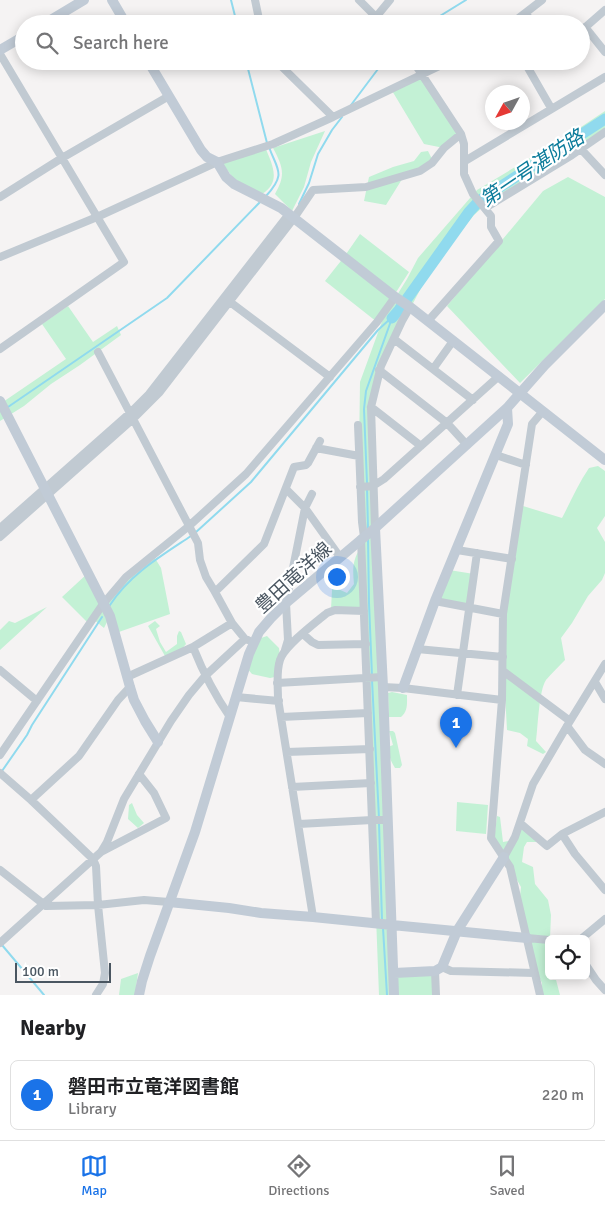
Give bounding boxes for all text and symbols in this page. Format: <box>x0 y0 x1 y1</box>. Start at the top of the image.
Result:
search box <box>15 15 590 70</box>
icon: search <box>33 29 61 57</box>
text: Search here <box>73 31 169 55</box>
north arrow <box>485 85 530 130</box>
water label: 第一号湛防路 <box>476 123 591 212</box>
street label: 豊田竜洋線 <box>250 537 337 618</box>
your location <box>324 564 350 590</box>
pin: 1 <box>440 707 472 748</box>
map controls <box>545 935 590 980</box>
button: locate <box>545 935 590 980</box>
scale bar <box>15 960 111 983</box>
text: 100 m <box>22 963 59 980</box>
text: Nearby <box>20 1015 86 1041</box>
text: 磐田市立竜洋図書館 <box>68 1075 239 1099</box>
text: 1 <box>33 1085 41 1105</box>
text: 220 m <box>542 1085 584 1105</box>
text: Library <box>68 1099 117 1119</box>
tab: Map <box>80 1152 108 1199</box>
tab: Directions <box>268 1152 329 1199</box>
tab: Saved <box>490 1152 525 1199</box>

